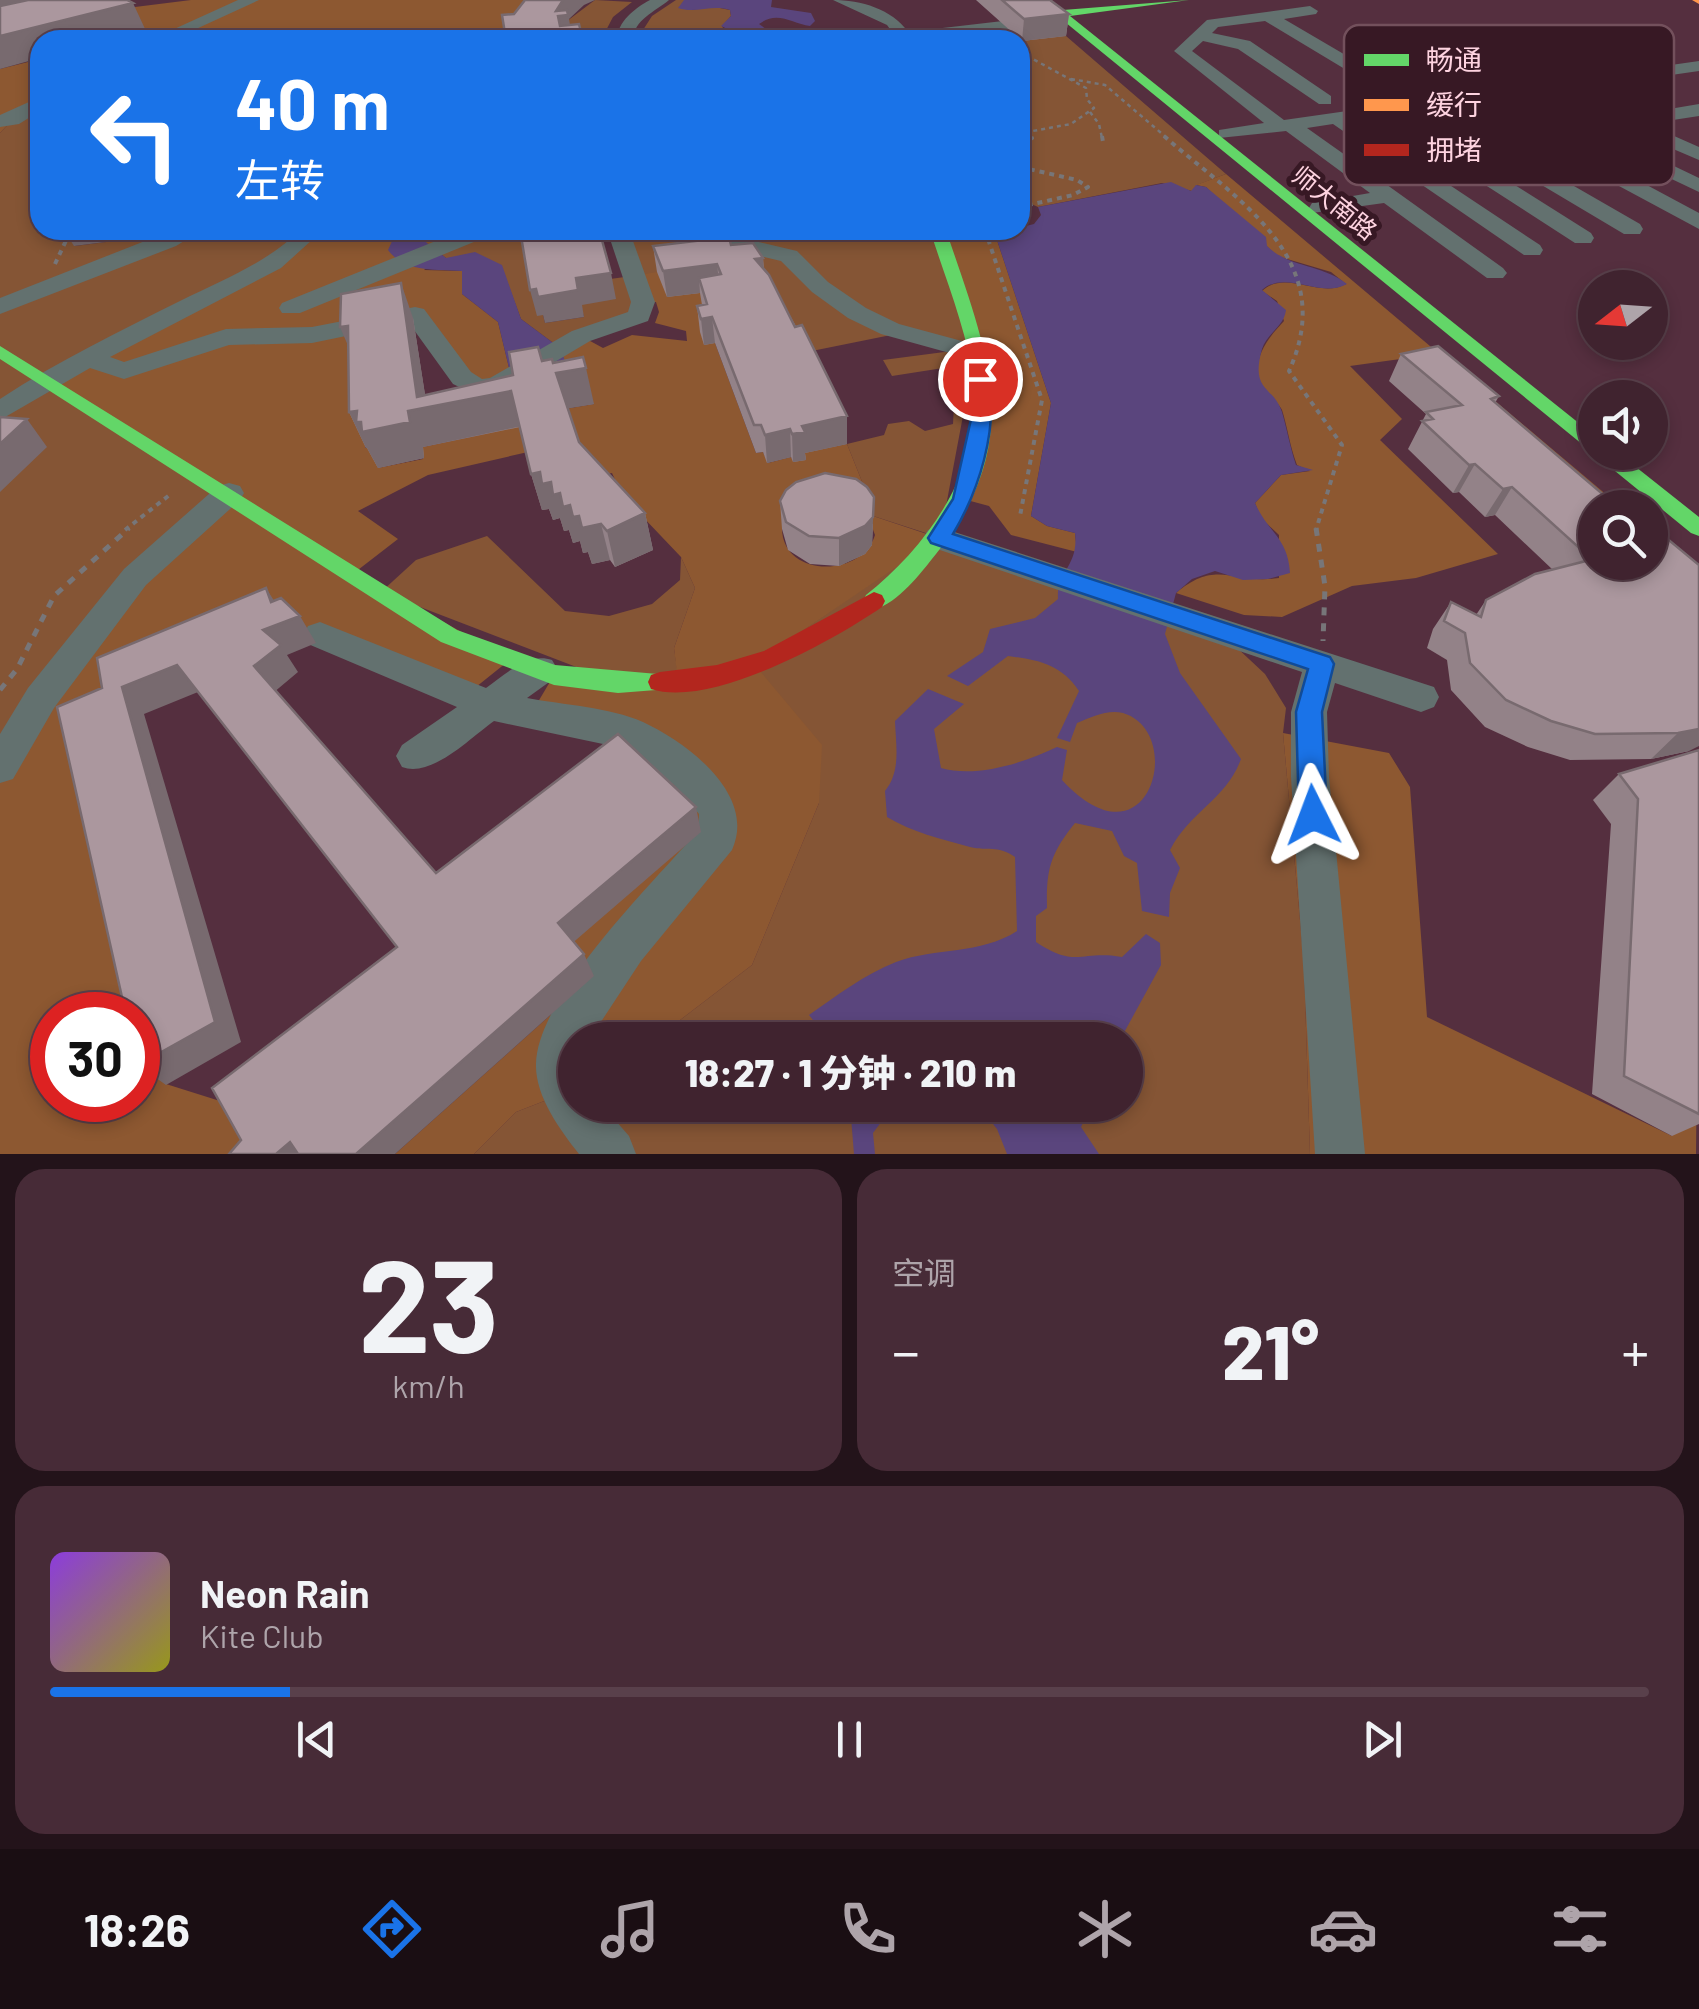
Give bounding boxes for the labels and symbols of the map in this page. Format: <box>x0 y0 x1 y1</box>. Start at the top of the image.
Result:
legend <box>1344 25 1674 185</box>
text: 畅通 <box>1426 42 1482 76</box>
text: 缓行 <box>1426 87 1482 121</box>
text: 拥堵 <box>1426 132 1482 166</box>
street label: 师大南路 <box>1287 159 1383 245</box>
north arrow <box>1578 270 1668 360</box>
pin <box>938 337 1023 422</box>
position arrow <box>1261 763 1365 867</box>
speed limit sign: 30 <box>30 992 160 1122</box>

